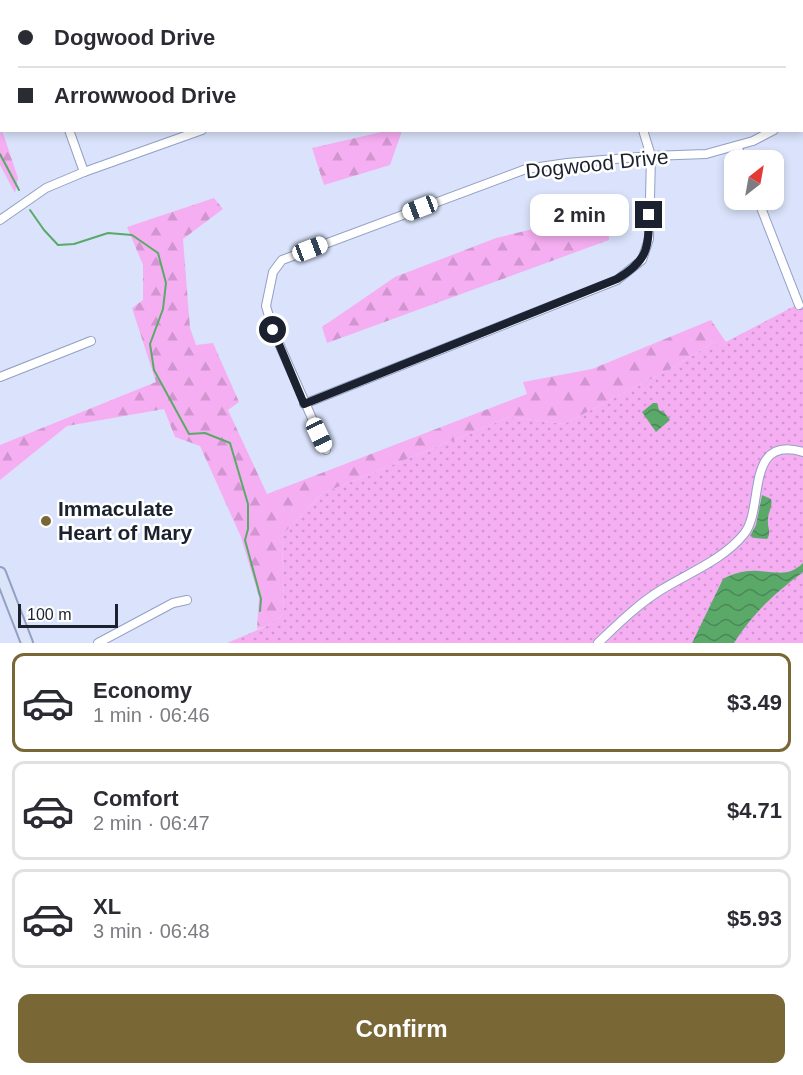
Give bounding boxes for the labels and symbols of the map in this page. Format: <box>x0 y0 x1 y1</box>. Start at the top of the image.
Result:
street label: Dogwood Drive <box>524 145 670 182</box>
north arrow <box>724 150 784 210</box>
car <box>400 193 440 223</box>
callout: 2 min <box>529 194 628 236</box>
route end <box>635 201 662 228</box>
car <box>290 234 330 264</box>
route start <box>259 316 286 343</box>
car <box>303 415 335 455</box>
place label: Immaculate Heart of Mary <box>58 497 193 544</box>
marker: Immaculate Heart of Mary <box>39 514 53 528</box>
scale bar <box>18 601 118 628</box>

